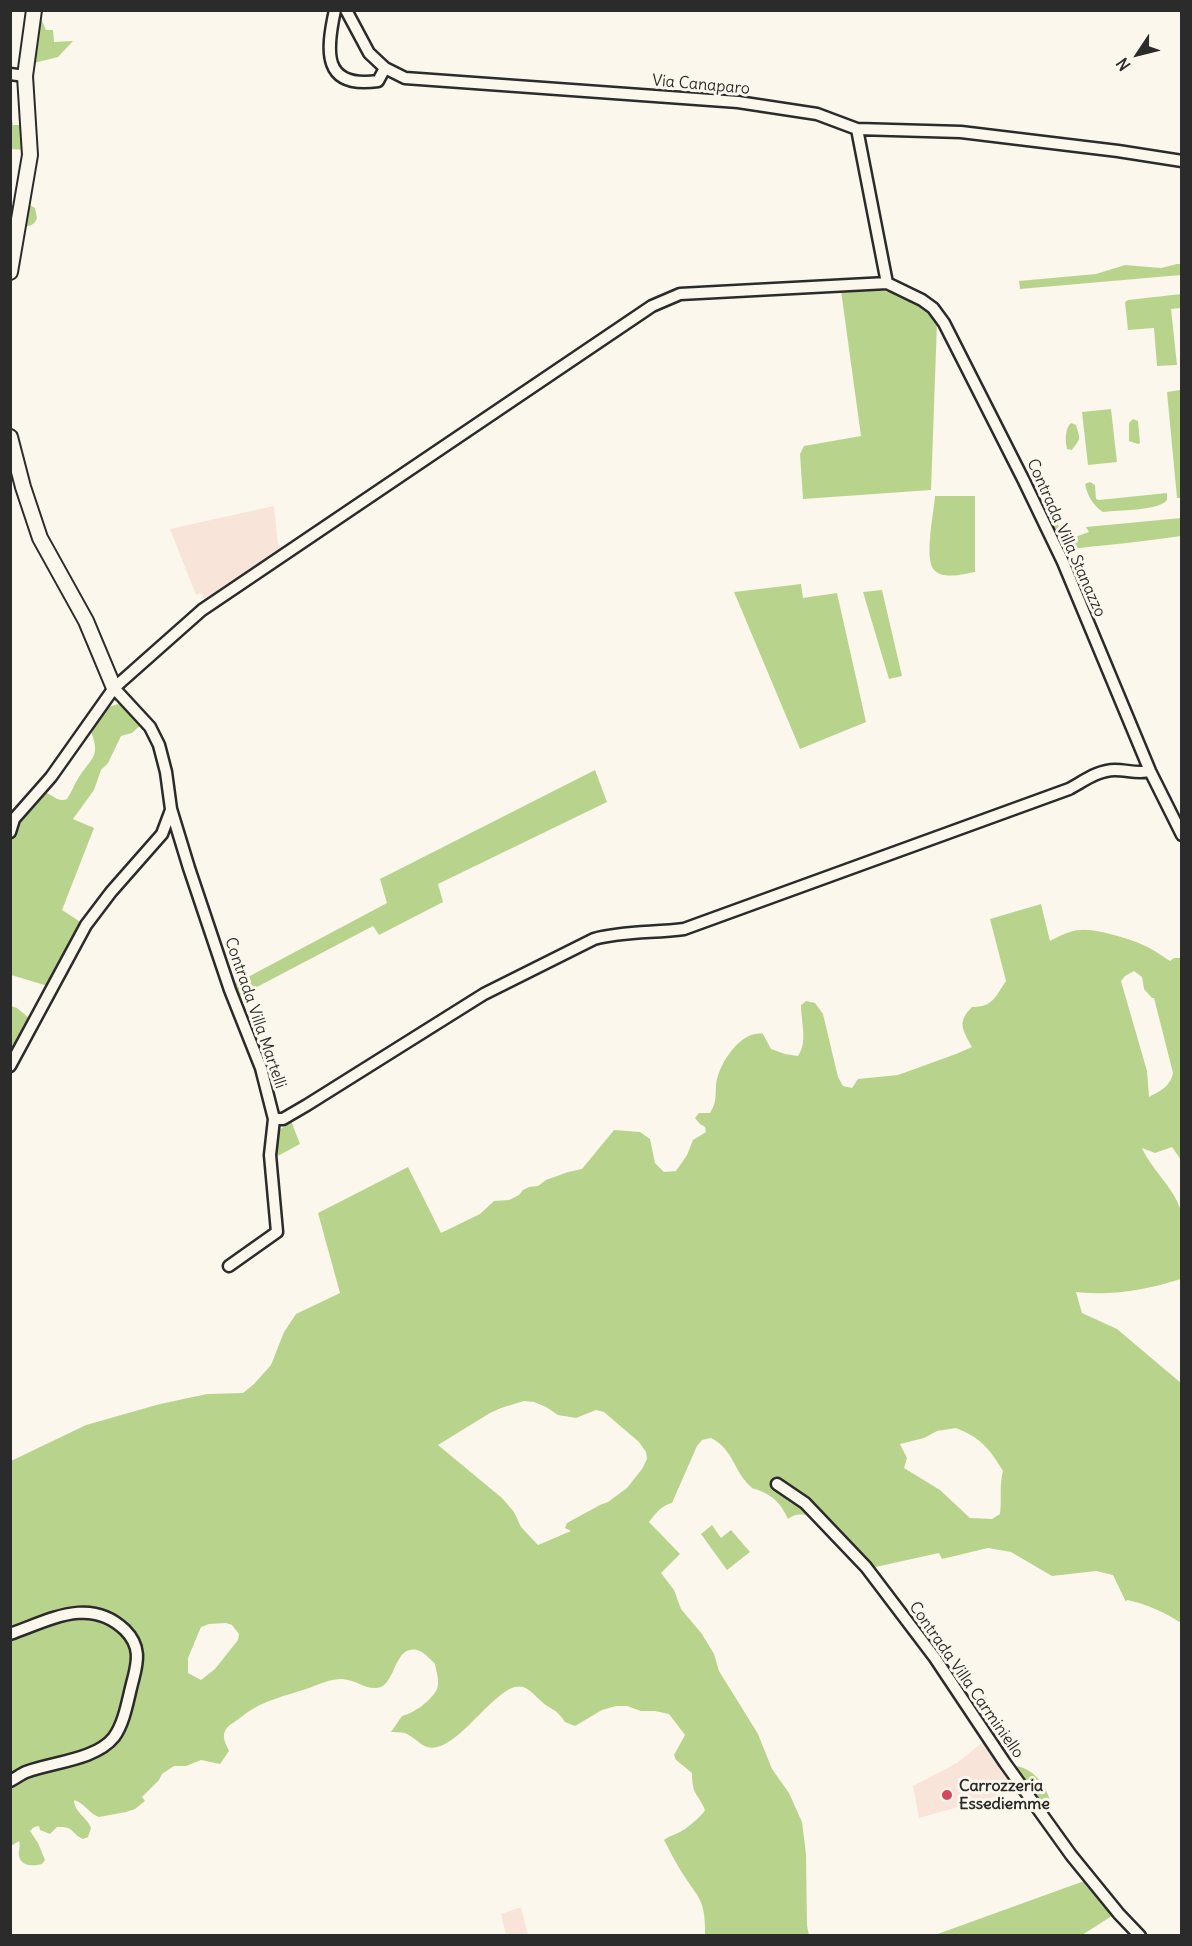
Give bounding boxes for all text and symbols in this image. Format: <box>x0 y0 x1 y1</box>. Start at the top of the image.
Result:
north arrow <box>1108 24 1168 84</box>
text: N <box>1112 54 1135 75</box>
street label: Via Canaparo <box>651 71 751 99</box>
street label: Contrada Villa Stanazzo <box>1022 456 1110 620</box>
street label: Contrada Villa Martelli <box>220 935 290 1091</box>
street label: Contrada Villa Carminiello <box>905 1598 1027 1762</box>
place label: Carrozzeria Essediemme <box>959 1776 1050 1814</box>
marker: Carrozzeria Essediemme <box>940 1788 954 1802</box>

